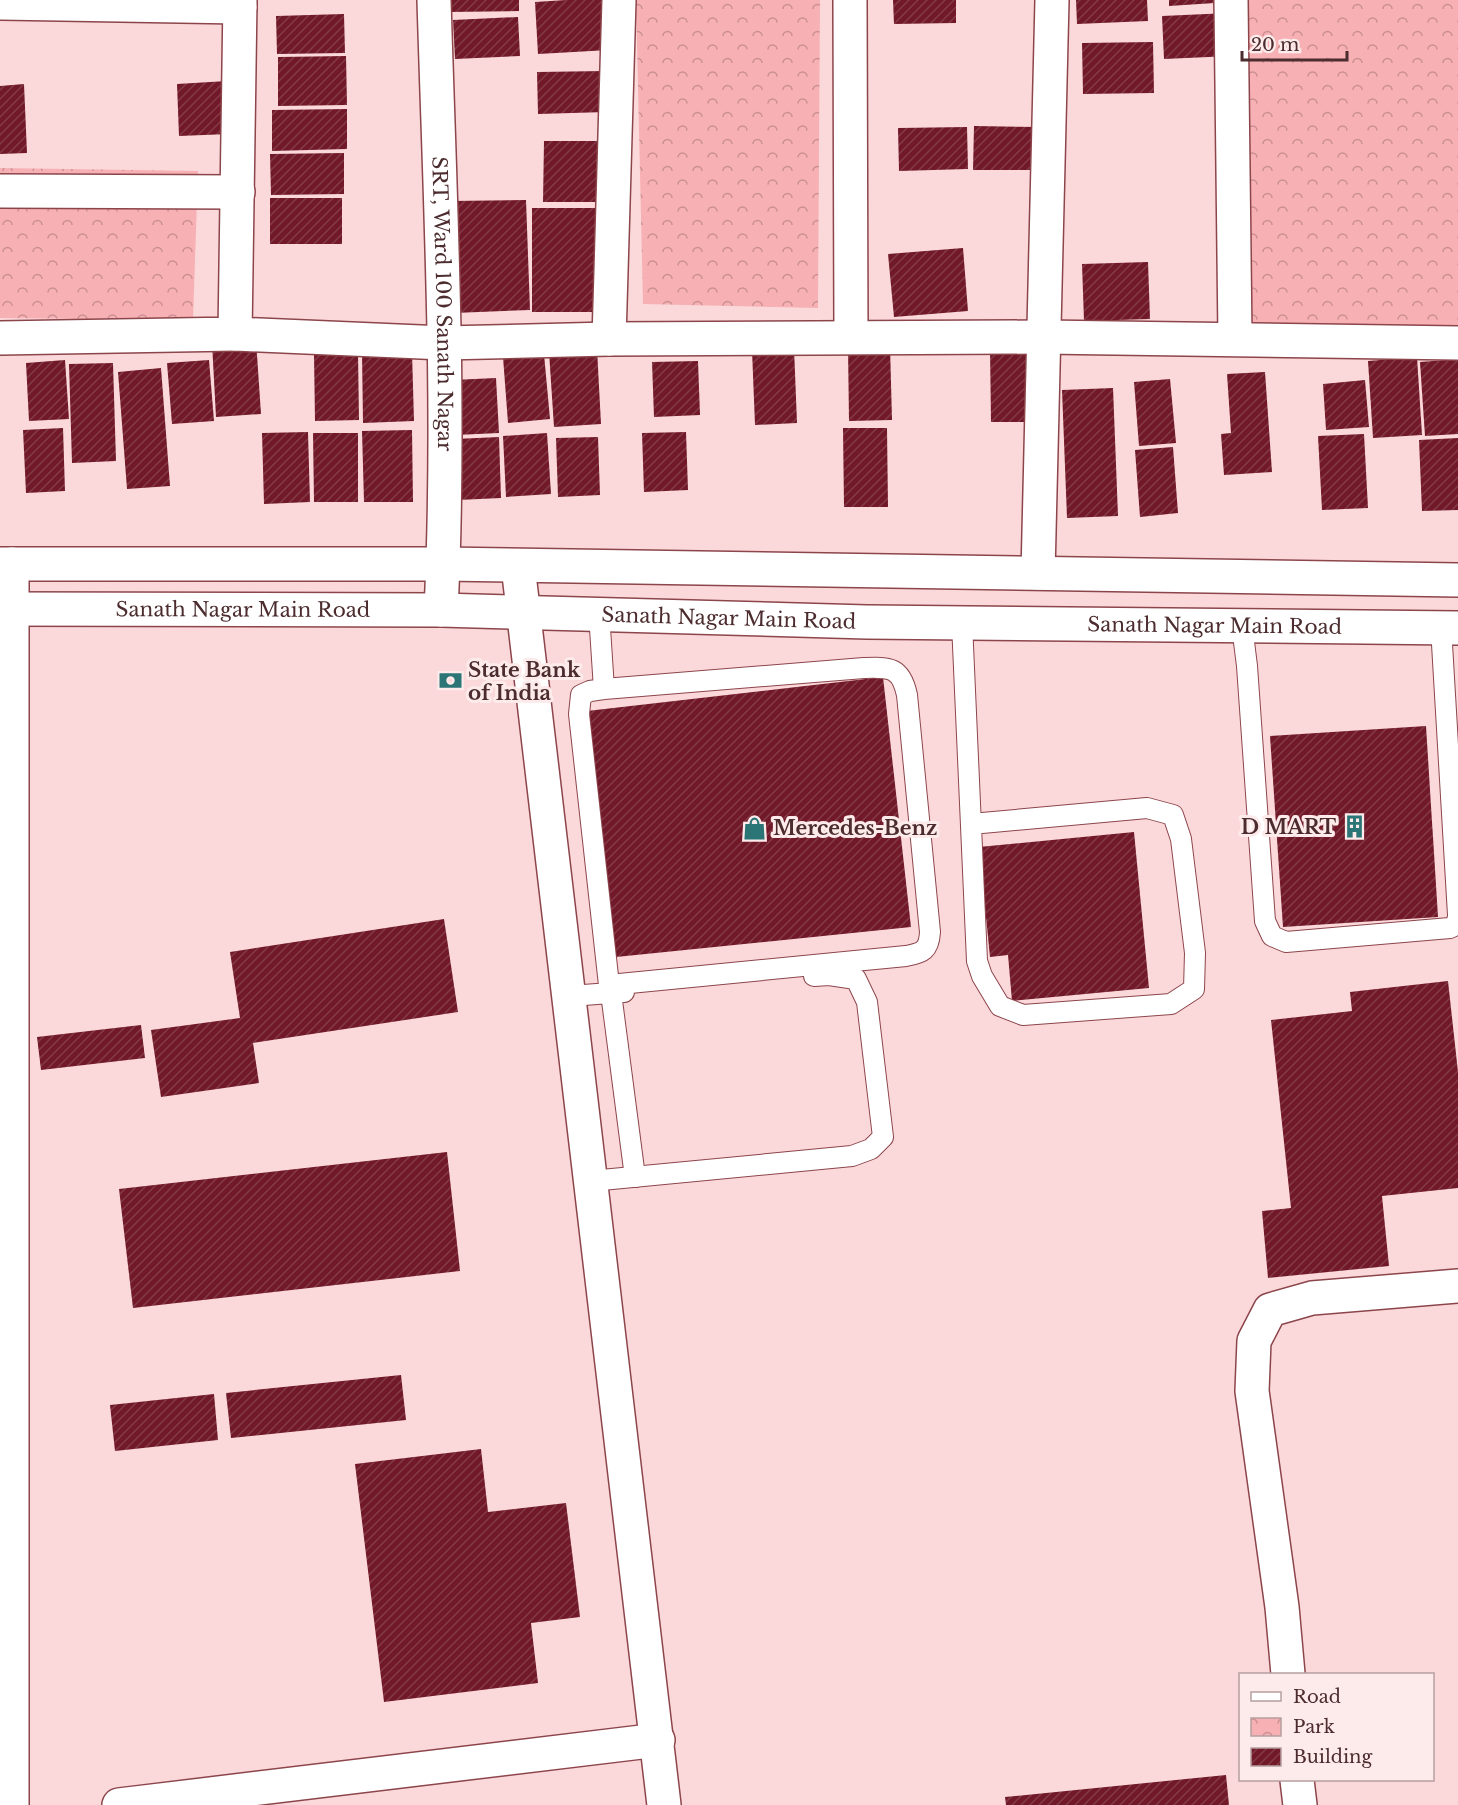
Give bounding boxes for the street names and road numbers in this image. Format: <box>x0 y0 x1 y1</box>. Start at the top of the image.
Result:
street label: SRT, Ward 100 Sanath Nagar <box>427 156 457 452</box>
street label: Sanath Nagar Main Road <box>116 597 370 622</box>
street label: Sanath Nagar Main Road <box>601 603 857 634</box>
street label: Sanath Nagar Main Road <box>1087 612 1342 639</box>

